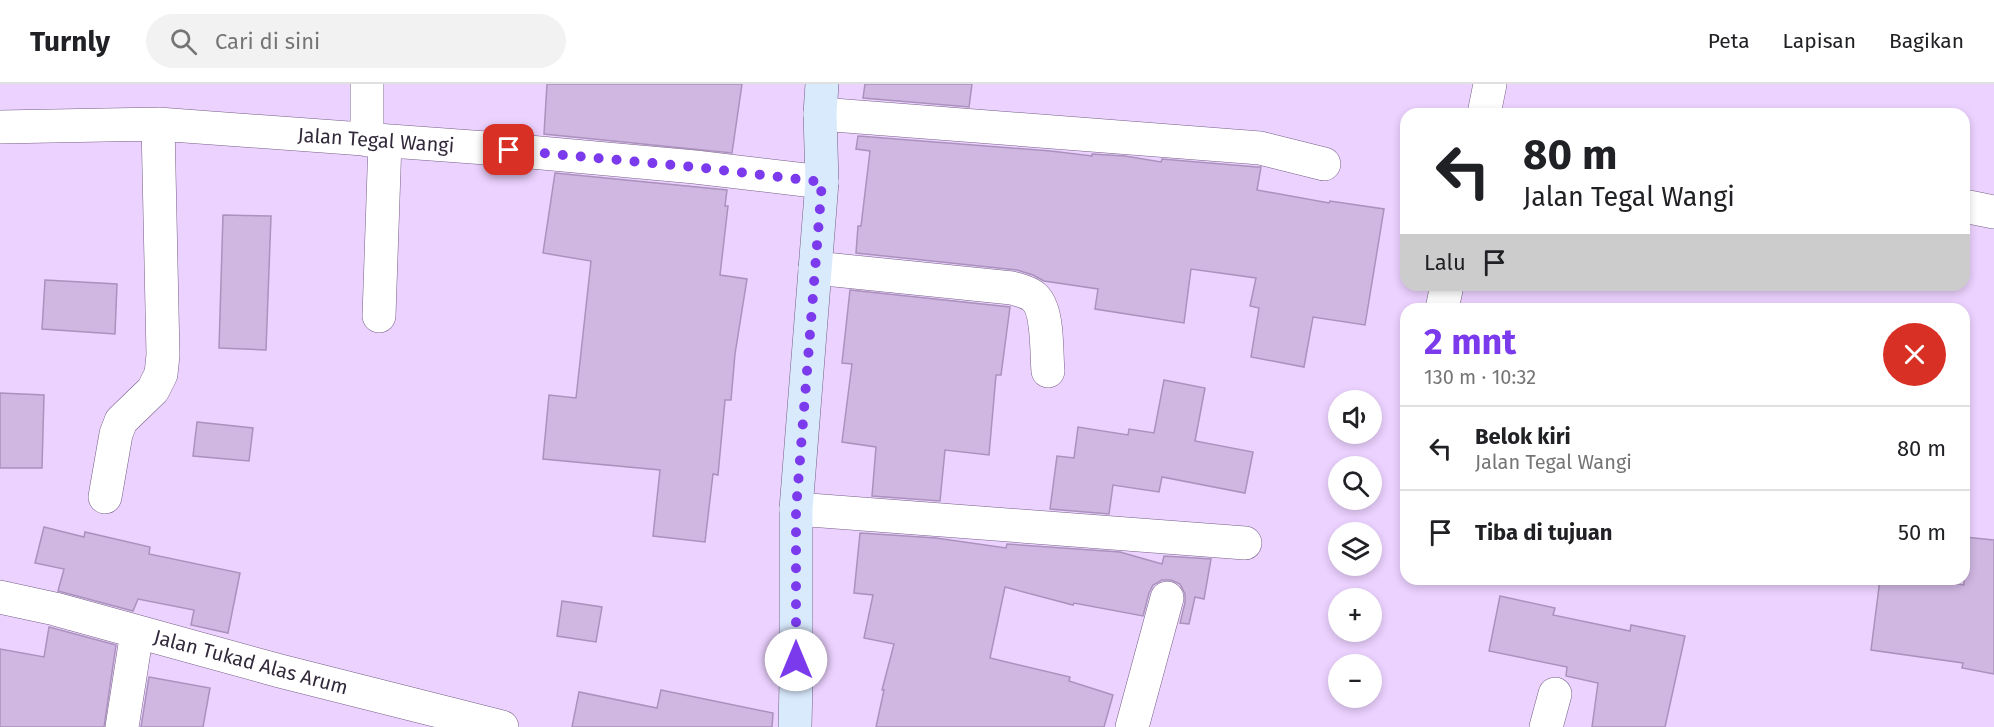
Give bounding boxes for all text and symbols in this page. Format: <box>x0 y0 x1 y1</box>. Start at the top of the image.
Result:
search box <box>146 14 566 68</box>
text: Turnly <box>30 25 110 58</box>
icon: search <box>167 25 200 58</box>
text: Cari di sini <box>215 28 320 55</box>
text: Peta <box>1708 28 1750 54</box>
text: Lapisan <box>1783 28 1856 54</box>
text: Bagikan <box>1889 28 1964 54</box>
street label: Jalan Tegal Wangi <box>297 123 455 157</box>
pin <box>483 124 534 175</box>
text: 80 m <box>1523 130 1617 180</box>
icon: left <box>1424 132 1502 210</box>
icon: arrive <box>492 133 525 166</box>
text: Jalan Tegal Wangi <box>1523 181 1735 213</box>
icon: arrive <box>1478 246 1511 279</box>
text: Lalu <box>1424 249 1466 276</box>
text: 2 mnt <box>1424 320 1516 364</box>
button: close <box>1883 323 1946 386</box>
text: 130 m · 10:32 <box>1424 365 1536 389</box>
map controls <box>1328 390 1382 708</box>
button: sound <box>1328 390 1382 444</box>
text: Belok kiri <box>1475 423 1571 450</box>
icon: left <box>1424 432 1457 465</box>
text: 80 m <box>1897 435 1946 462</box>
text: Jalan Tegal Wangi <box>1475 450 1632 474</box>
button: search <box>1328 456 1382 510</box>
icon: arrive <box>1424 516 1457 549</box>
text: Tiba di tujuan <box>1475 519 1612 546</box>
text: 50 m <box>1898 519 1946 546</box>
button: layers <box>1328 522 1382 576</box>
button: + <box>1328 588 1382 642</box>
street label: Jalan Tukad Alas Arum <box>151 625 351 699</box>
position arrow <box>764 628 828 692</box>
button: − <box>1328 654 1382 708</box>

